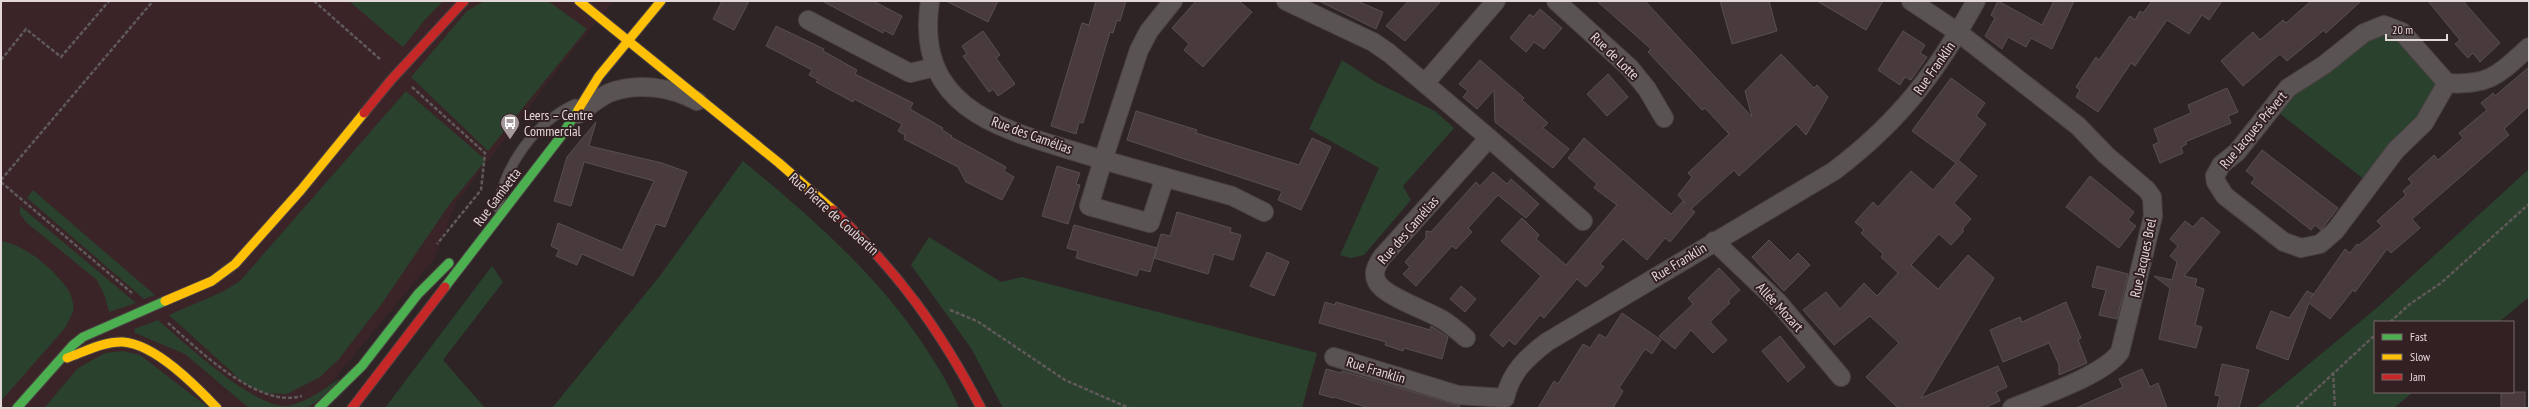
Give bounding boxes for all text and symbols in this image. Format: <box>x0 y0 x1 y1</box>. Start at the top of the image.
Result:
scale bar <box>2386 16 2447 42</box>
text: 20 m <box>2392 22 2413 37</box>
street label: Rue de Lotte <box>1587 28 1643 84</box>
street label: Rue Franklin <box>1909 38 1959 98</box>
street label: Rue Jacques Prévert <box>2215 88 2291 172</box>
place label: Leers – Centre Commercial <box>524 106 593 140</box>
bus stop icon: Leers – Centre Commercial <box>499 112 521 140</box>
street label: Rue des Camélias <box>989 112 1075 158</box>
street label: Rue Gambetta <box>469 164 525 230</box>
street label: Rue Pierre de Coubertin <box>785 169 883 259</box>
street label: Rue des Camélias <box>1374 192 1443 268</box>
street label: Rue Jacques Brel <box>2126 216 2160 299</box>
street label: Rue Franklin <box>1648 239 1710 285</box>
street label: Allée Mozart <box>1753 279 1807 336</box>
legend <box>2374 321 2514 393</box>
text: Fast <box>2410 329 2428 344</box>
text: Slow <box>2410 349 2431 364</box>
street label: Rue Franklin <box>1344 353 1408 387</box>
text: Jam <box>2409 369 2426 384</box>

